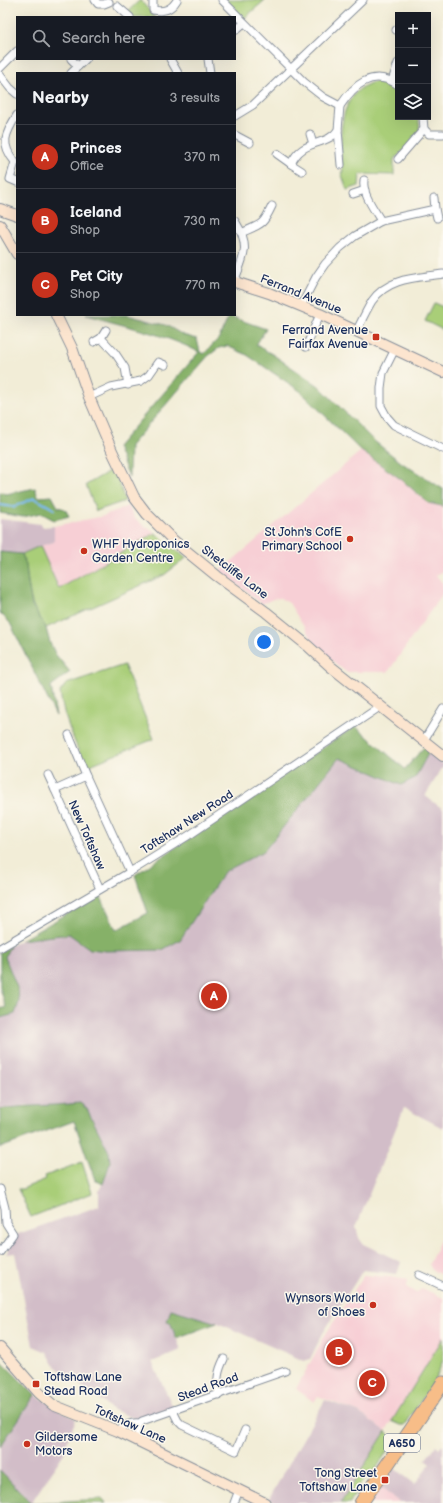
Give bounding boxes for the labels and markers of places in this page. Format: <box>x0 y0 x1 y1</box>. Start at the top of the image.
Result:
place label: Ferrand Avenue Fairfax Avenue <box>282 323 368 352</box>
marker: Ferrand Avenue Fairfax Avenue <box>371 332 381 342</box>
place label: St John's CofE Primary School <box>261 525 342 554</box>
marker: St John's CofE Primary School <box>345 534 355 544</box>
place label: WHF Hydroponics Garden Centre <box>92 537 189 566</box>
marker: WHF Hydroponics Garden Centre <box>79 546 89 556</box>
pin: A <box>201 981 227 1011</box>
place label: Wynsors World of Shoes <box>285 1291 365 1320</box>
marker: Wynsors World of Shoes <box>368 1300 378 1310</box>
pin: B <box>326 1337 352 1367</box>
pin: C <box>359 1368 385 1398</box>
place label: Toftshaw Lane Stead Road <box>44 1370 122 1399</box>
marker: Toftshaw Lane Stead Road <box>31 1379 41 1389</box>
place label: Gildersome Motors <box>35 1430 98 1459</box>
marker: Gildersome Motors <box>22 1439 32 1449</box>
place label: Tong Street Toftshaw Lane <box>299 1466 377 1495</box>
marker: Tong Street Toftshaw Lane <box>380 1475 390 1485</box>

